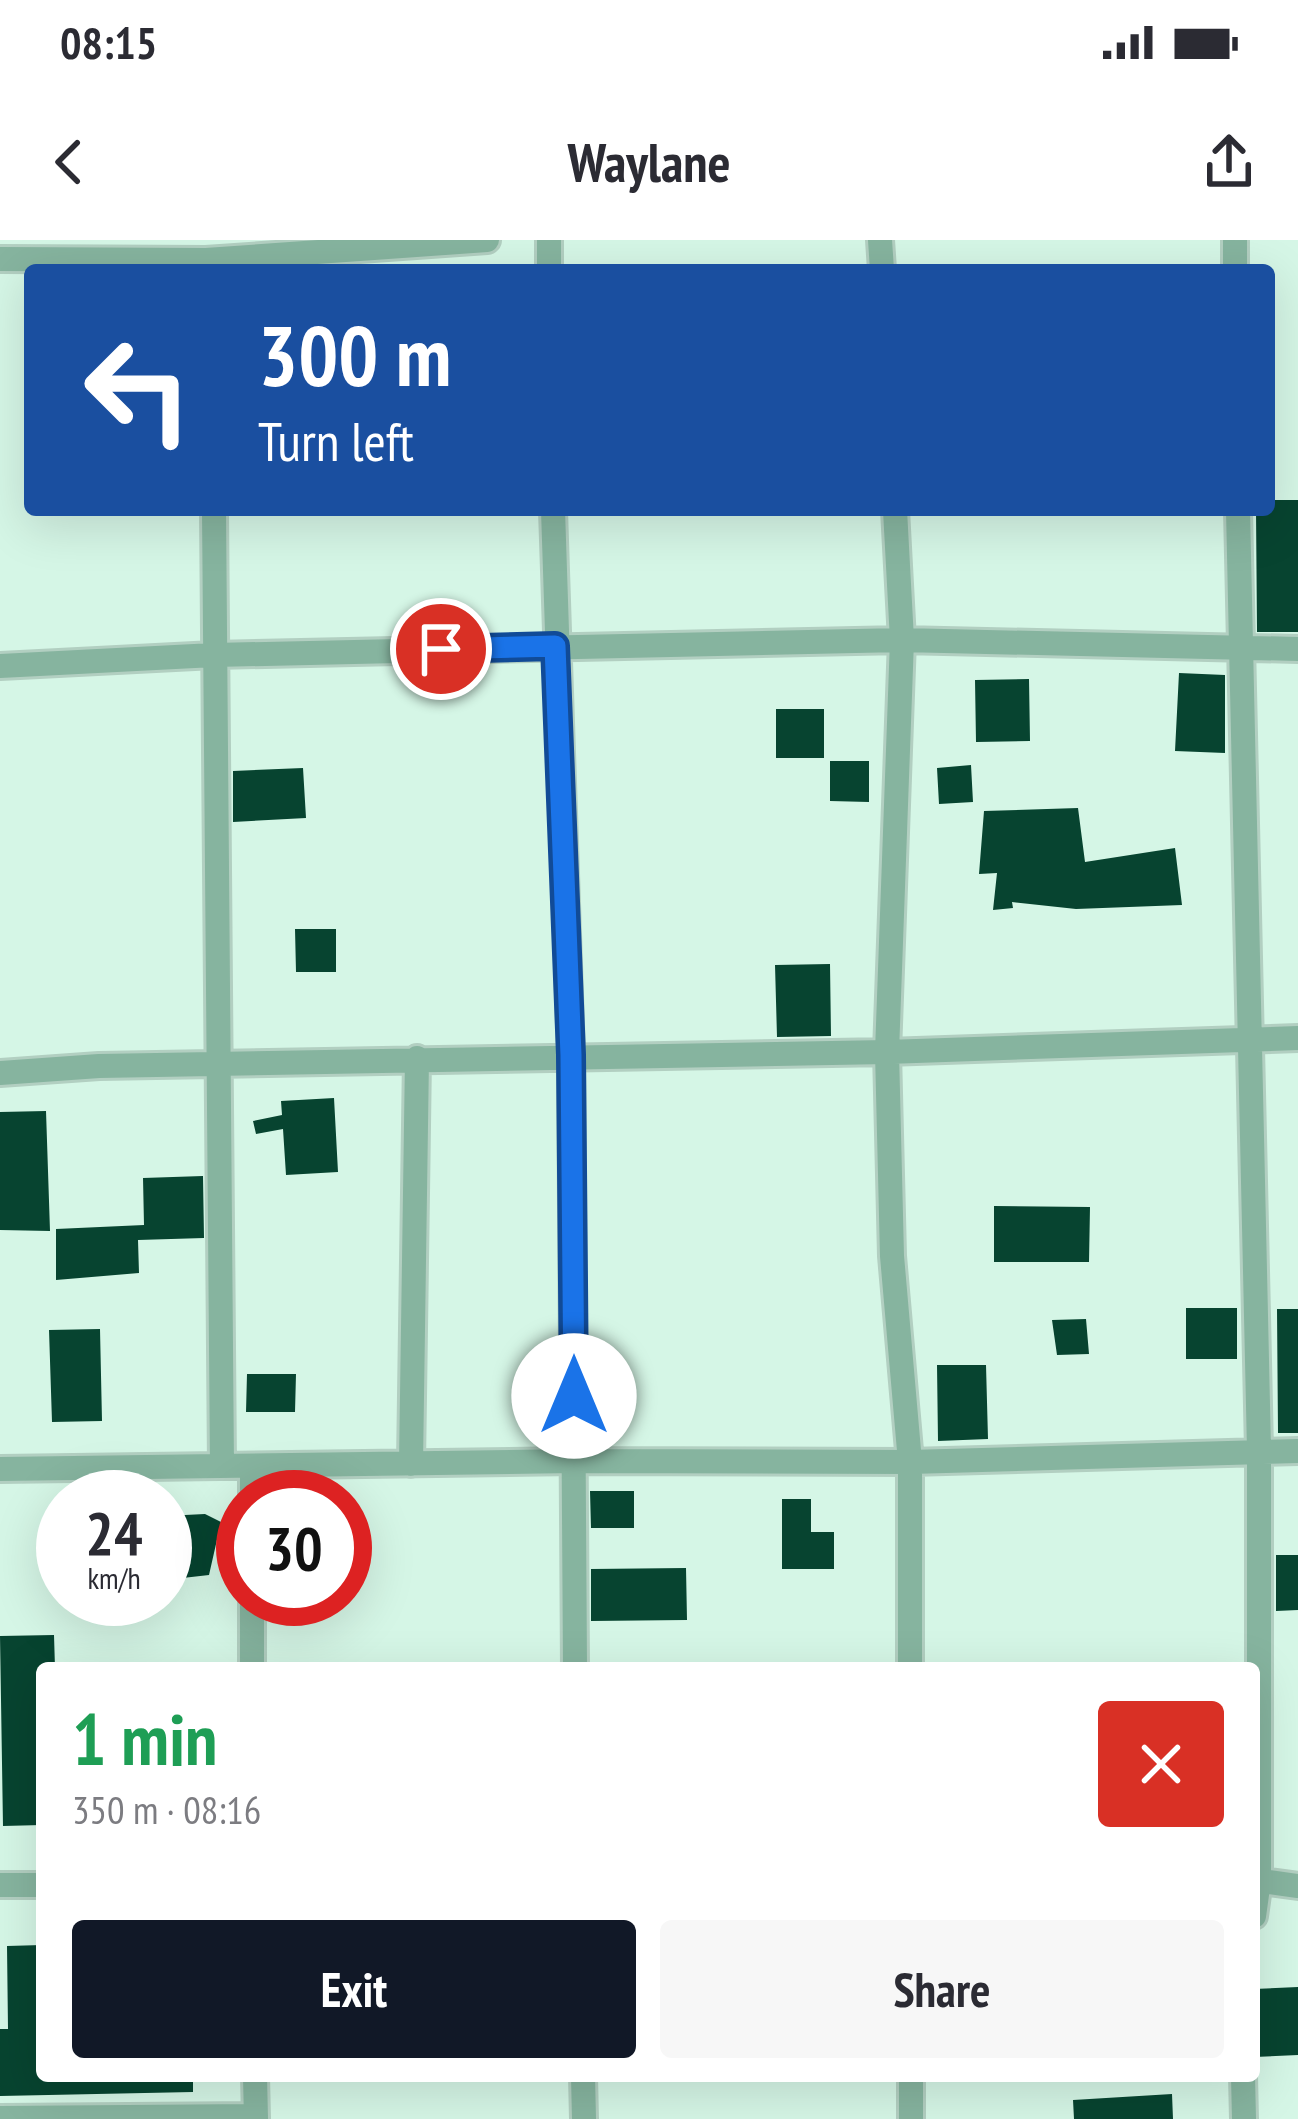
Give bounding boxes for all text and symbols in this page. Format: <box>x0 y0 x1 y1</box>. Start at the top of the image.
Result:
text: 08:15 <box>60 13 157 71</box>
text: Waylane <box>567 127 731 197</box>
icon: back <box>36 129 102 195</box>
icon: share <box>1196 129 1262 195</box>
text: 300 m <box>258 300 451 409</box>
icon: left <box>60 312 216 468</box>
text: Turn left <box>258 406 414 476</box>
pin <box>390 598 492 700</box>
icon: arrive <box>408 616 474 682</box>
position arrow <box>511 1333 637 1459</box>
speed limit sign: 30 <box>216 1470 372 1626</box>
text: 24 <box>85 1494 143 1572</box>
text: km/h <box>87 1558 141 1597</box>
text: 1 min <box>72 1692 217 1785</box>
button: close <box>1098 1701 1224 1827</box>
text: 350 m · 08:16 <box>72 1784 261 1835</box>
button: Exit <box>72 1920 636 2058</box>
button: Share <box>660 1920 1224 2058</box>

